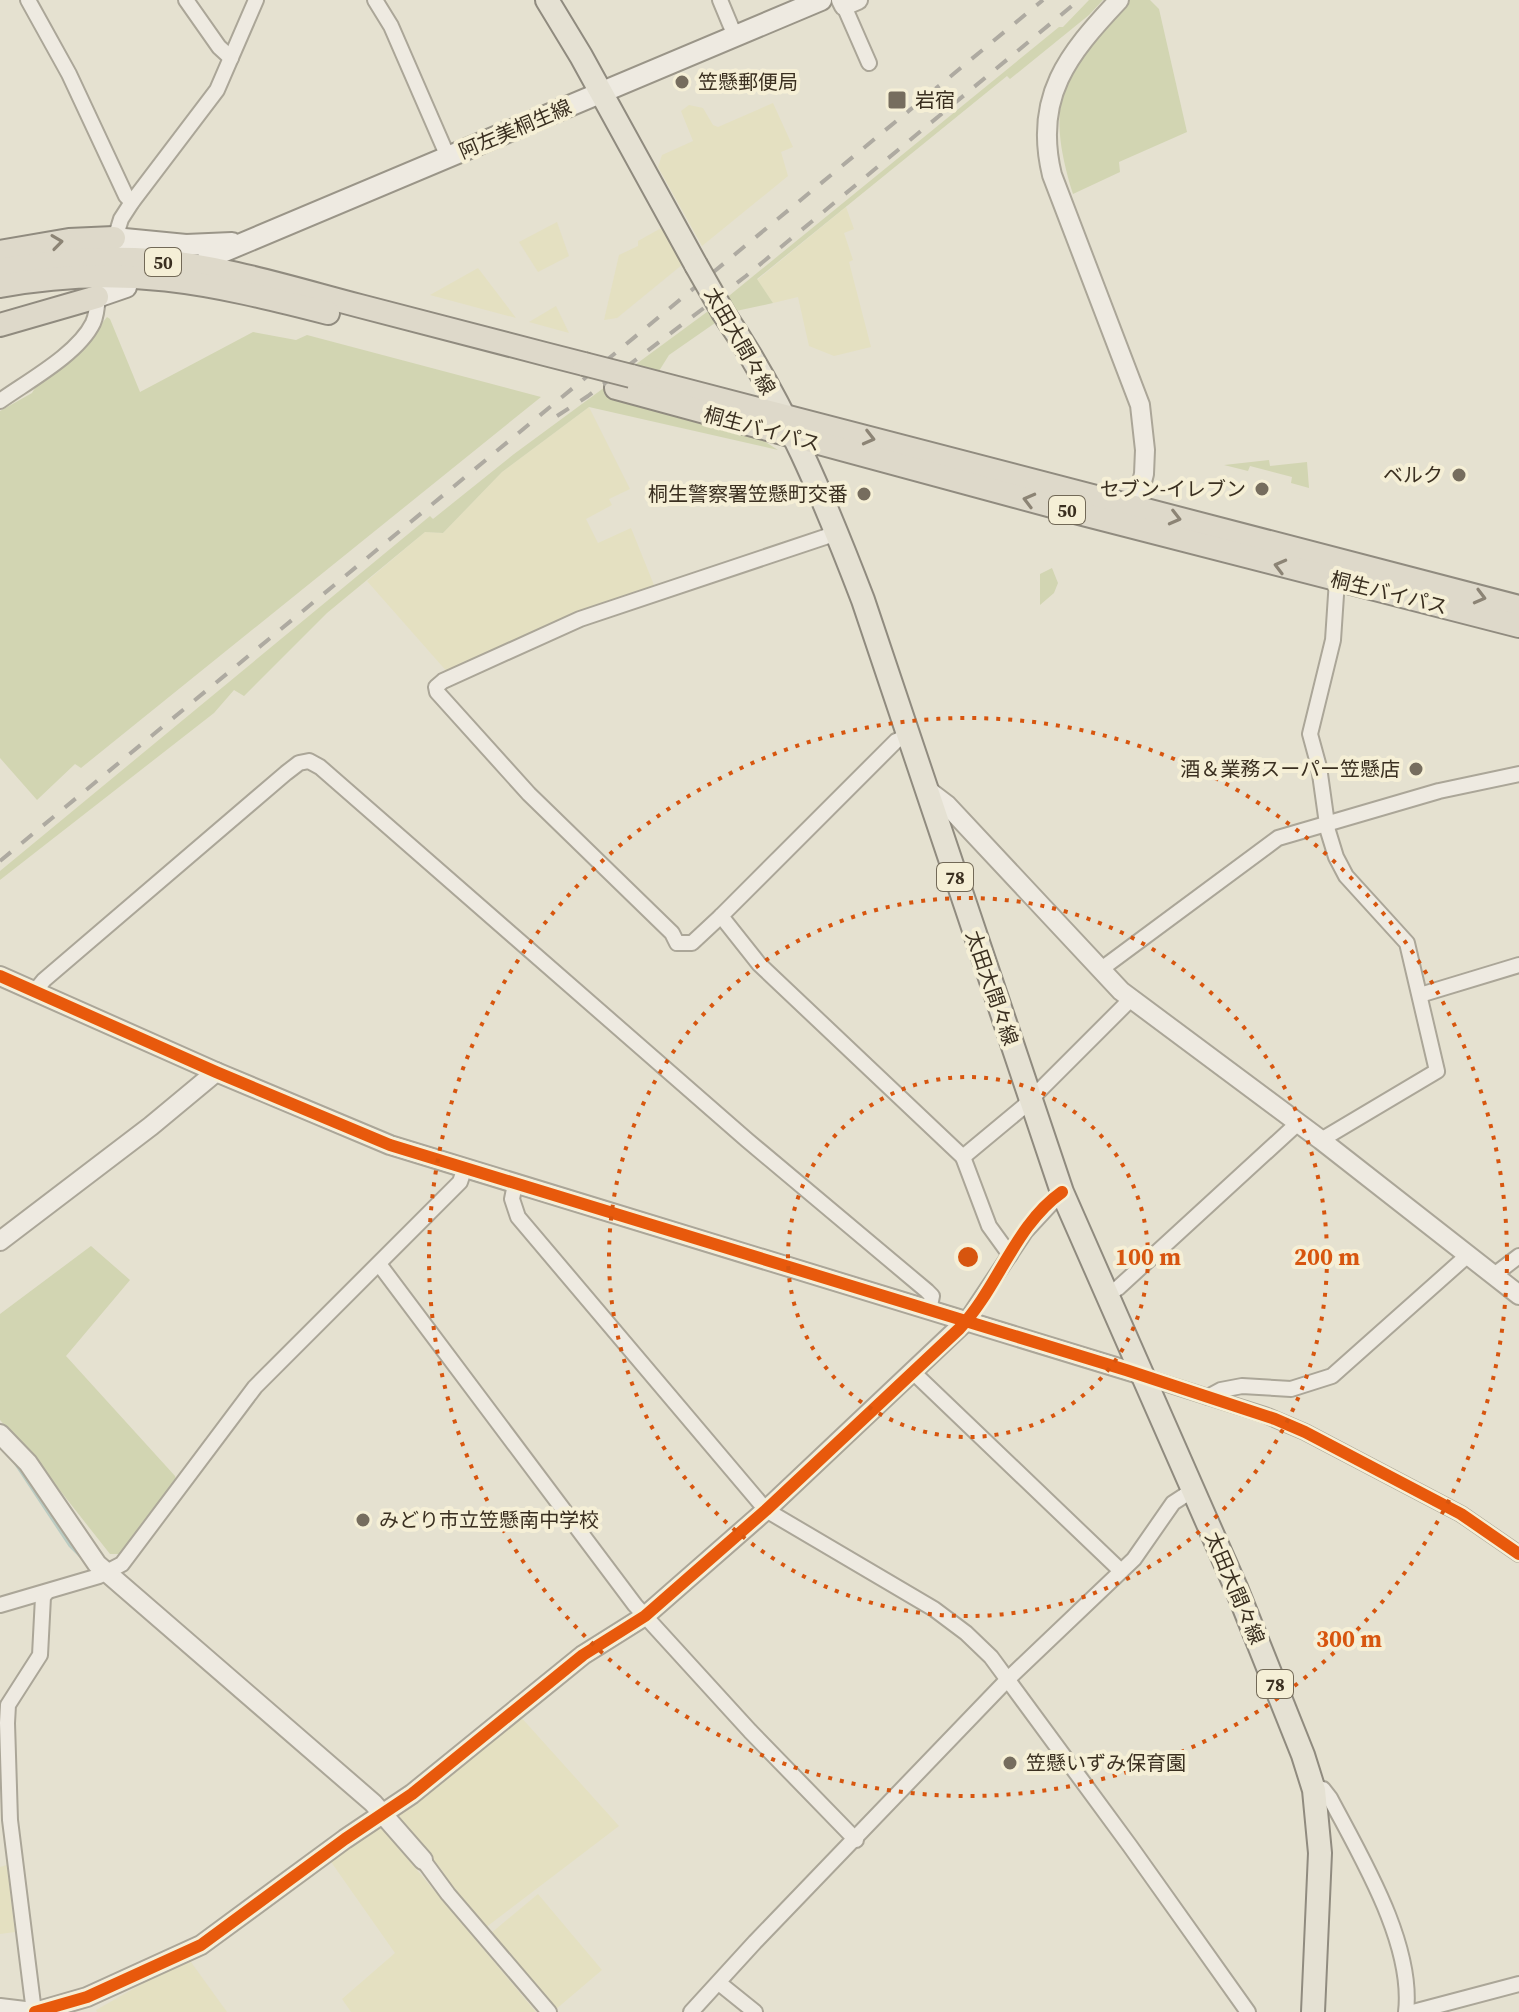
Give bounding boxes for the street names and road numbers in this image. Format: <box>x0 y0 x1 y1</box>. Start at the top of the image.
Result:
street label: 阿左美桐生線 <box>454 93 576 165</box>
road number: 50 <box>145 248 181 276</box>
street label: 太田大間々線 <box>698 282 782 400</box>
street label: 桐生バイパス <box>701 400 823 458</box>
road number: 50 <box>1049 496 1085 524</box>
street label: 桐生バイパス <box>1328 565 1450 621</box>
road number: 78 <box>937 863 973 891</box>
street label: 太田大間々線 <box>959 927 1025 1049</box>
street label: 太田大間々線 <box>1199 1527 1271 1649</box>
road number: 78 <box>1257 1670 1293 1698</box>

